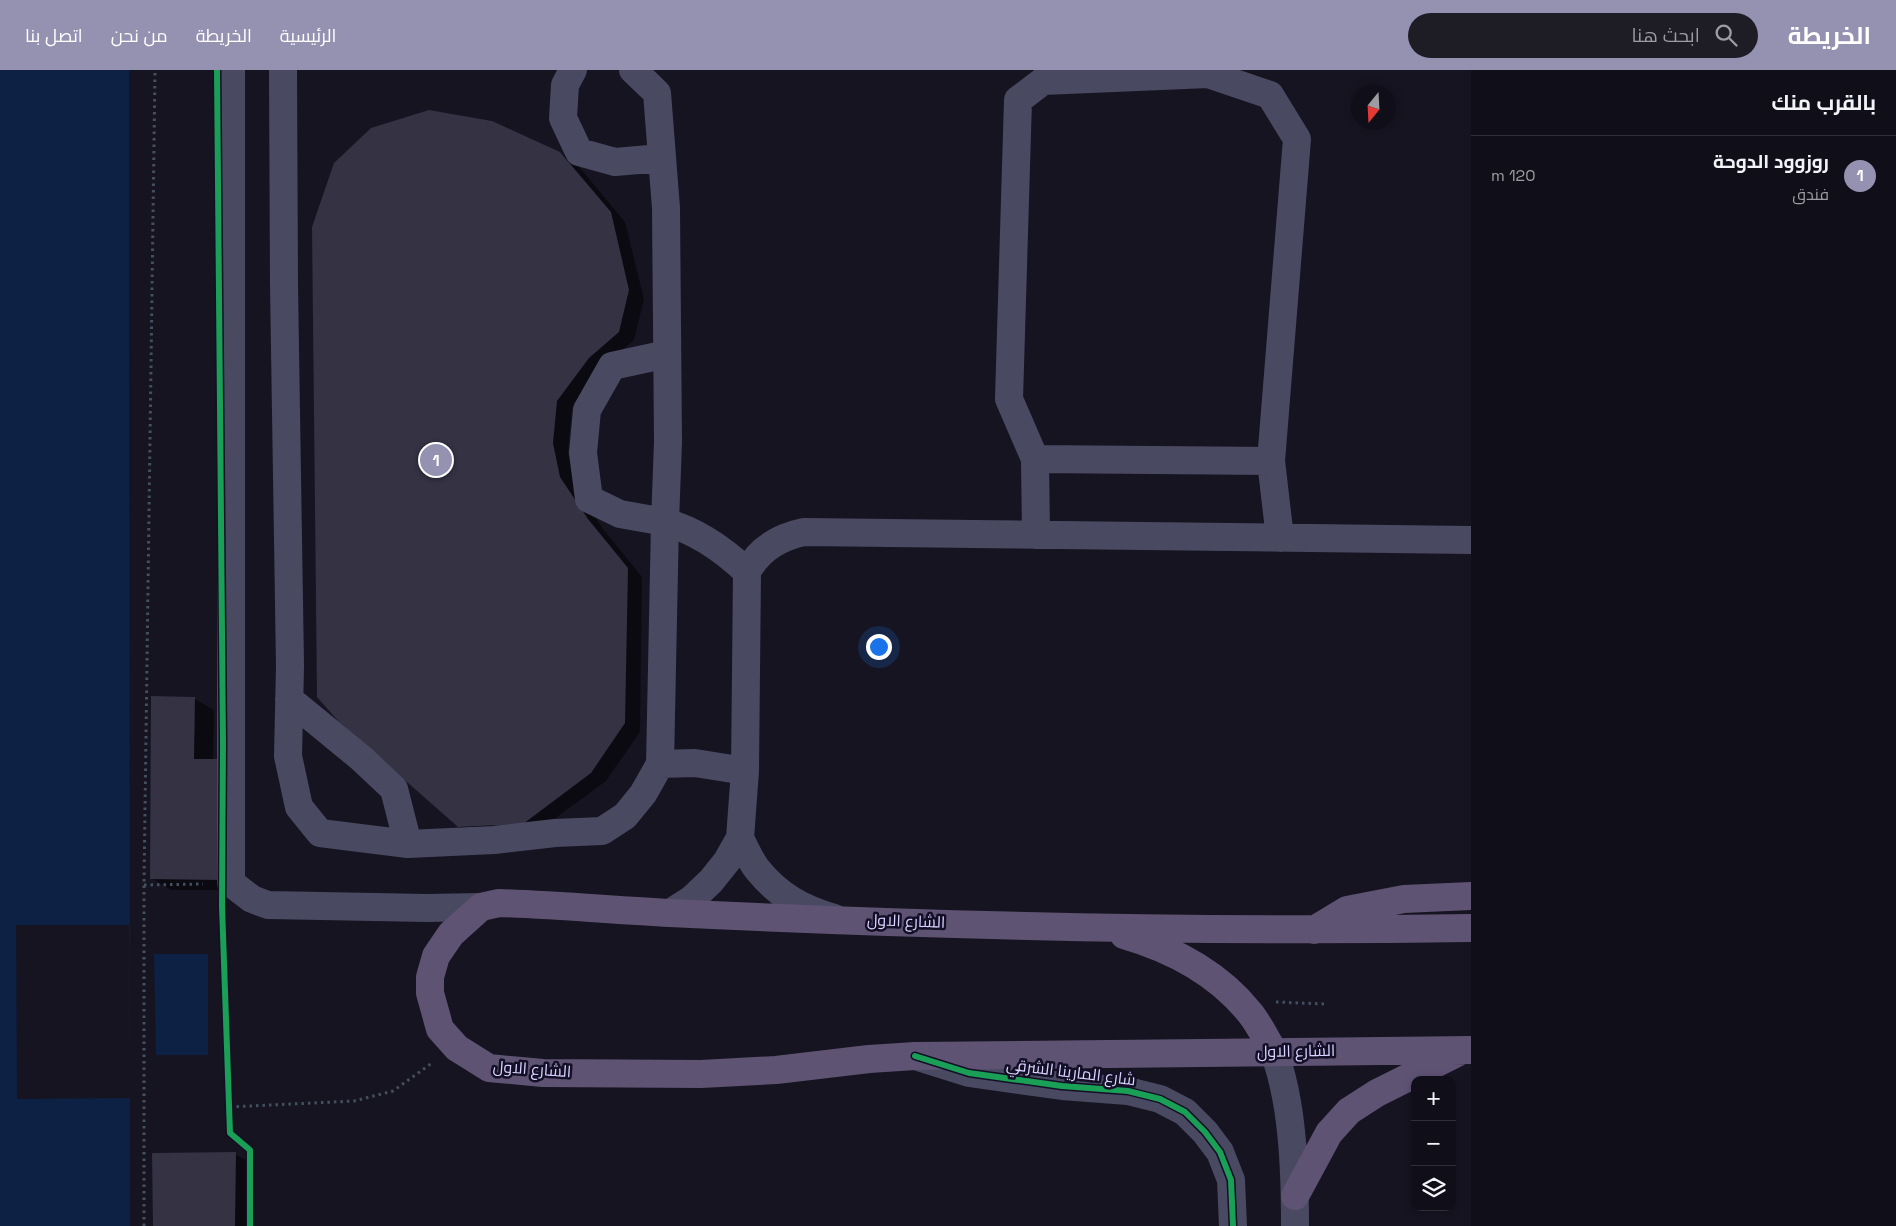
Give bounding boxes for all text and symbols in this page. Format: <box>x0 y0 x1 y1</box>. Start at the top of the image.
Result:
search box <box>1408 13 1758 58</box>
text: الخريطة <box>1788 20 1871 51</box>
icon: search <box>1712 21 1740 49</box>
text: ابحث هنا <box>1631 23 1700 48</box>
text: اتصل بنا <box>25 24 83 47</box>
text: من نحن <box>111 24 168 47</box>
text: الخريطة <box>196 24 252 47</box>
text: الرئيسية <box>280 24 336 47</box>
north arrow <box>1351 85 1396 130</box>
text: بالقرب منك <box>1772 89 1876 116</box>
text: روزوود الدوحة <box>1713 149 1829 174</box>
text: 120 m <box>1491 165 1535 186</box>
text: 1 <box>1856 165 1864 186</box>
text: فندق <box>1792 184 1829 205</box>
pin: 1 <box>420 441 452 479</box>
your location <box>866 634 892 660</box>
street label: الشارع الاول <box>866 909 946 934</box>
street label: الشارع الاول <box>1257 1040 1335 1063</box>
street label: شارع المارينا الشرقي <box>1005 1054 1137 1093</box>
street label: الشارع الاول <box>492 1056 572 1083</box>
map controls <box>1411 1076 1456 1211</box>
button: + <box>1411 1076 1456 1121</box>
button: − <box>1411 1121 1456 1166</box>
button: layers <box>1411 1166 1456 1211</box>

